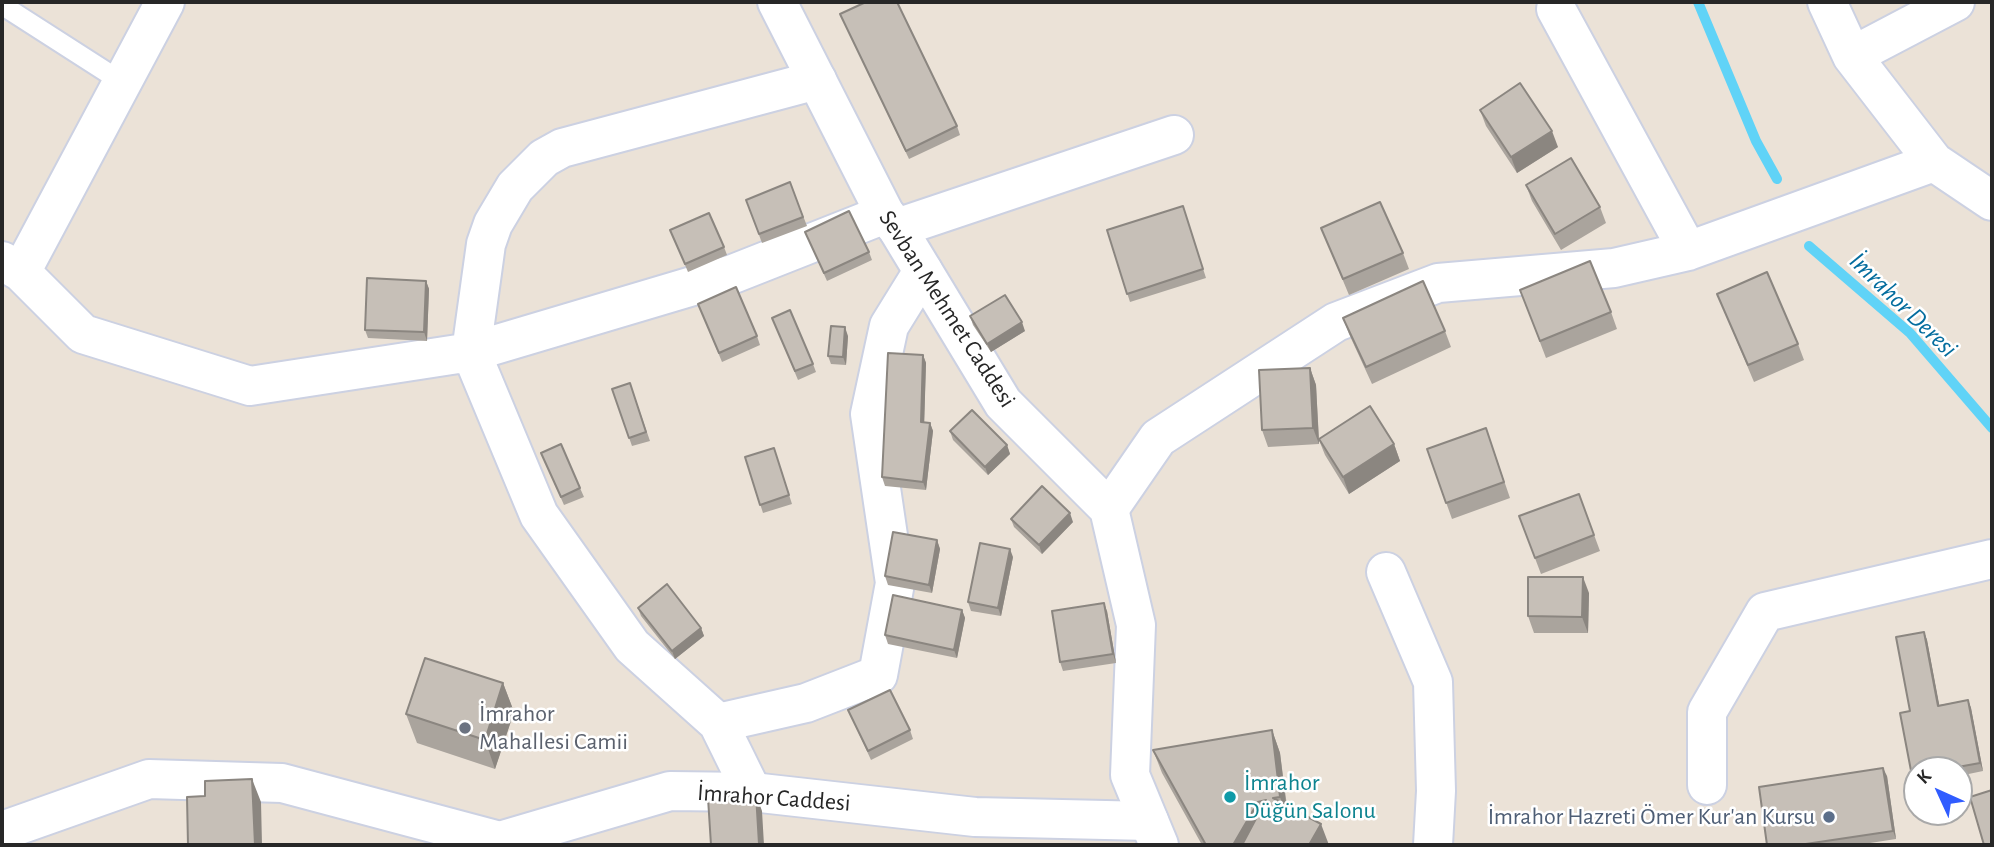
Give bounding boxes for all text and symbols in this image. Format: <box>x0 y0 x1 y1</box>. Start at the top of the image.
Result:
street label: Sevban Mehmet Caddesi <box>872 205 1022 413</box>
water label: İmrahor Deresi <box>1842 246 1964 364</box>
place label: İmrahor Mahallesi Camii <box>479 700 628 756</box>
marker: İmrahor Mahallesi Camii <box>457 720 473 736</box>
north arrow <box>1903 756 1973 826</box>
text: K <box>1914 767 1935 788</box>
place label: İmrahor Düğün Salonu <box>1244 769 1376 825</box>
street label: İmrahor Caddesi <box>696 778 852 818</box>
marker: İmrahor Düğün Salonu <box>1222 789 1238 805</box>
place label: İmrahor Hazreti Ömer Kur'an Kursu <box>1488 803 1815 831</box>
marker: İmrahor Hazreti Ömer Kur'an Kursu <box>1821 809 1837 825</box>

